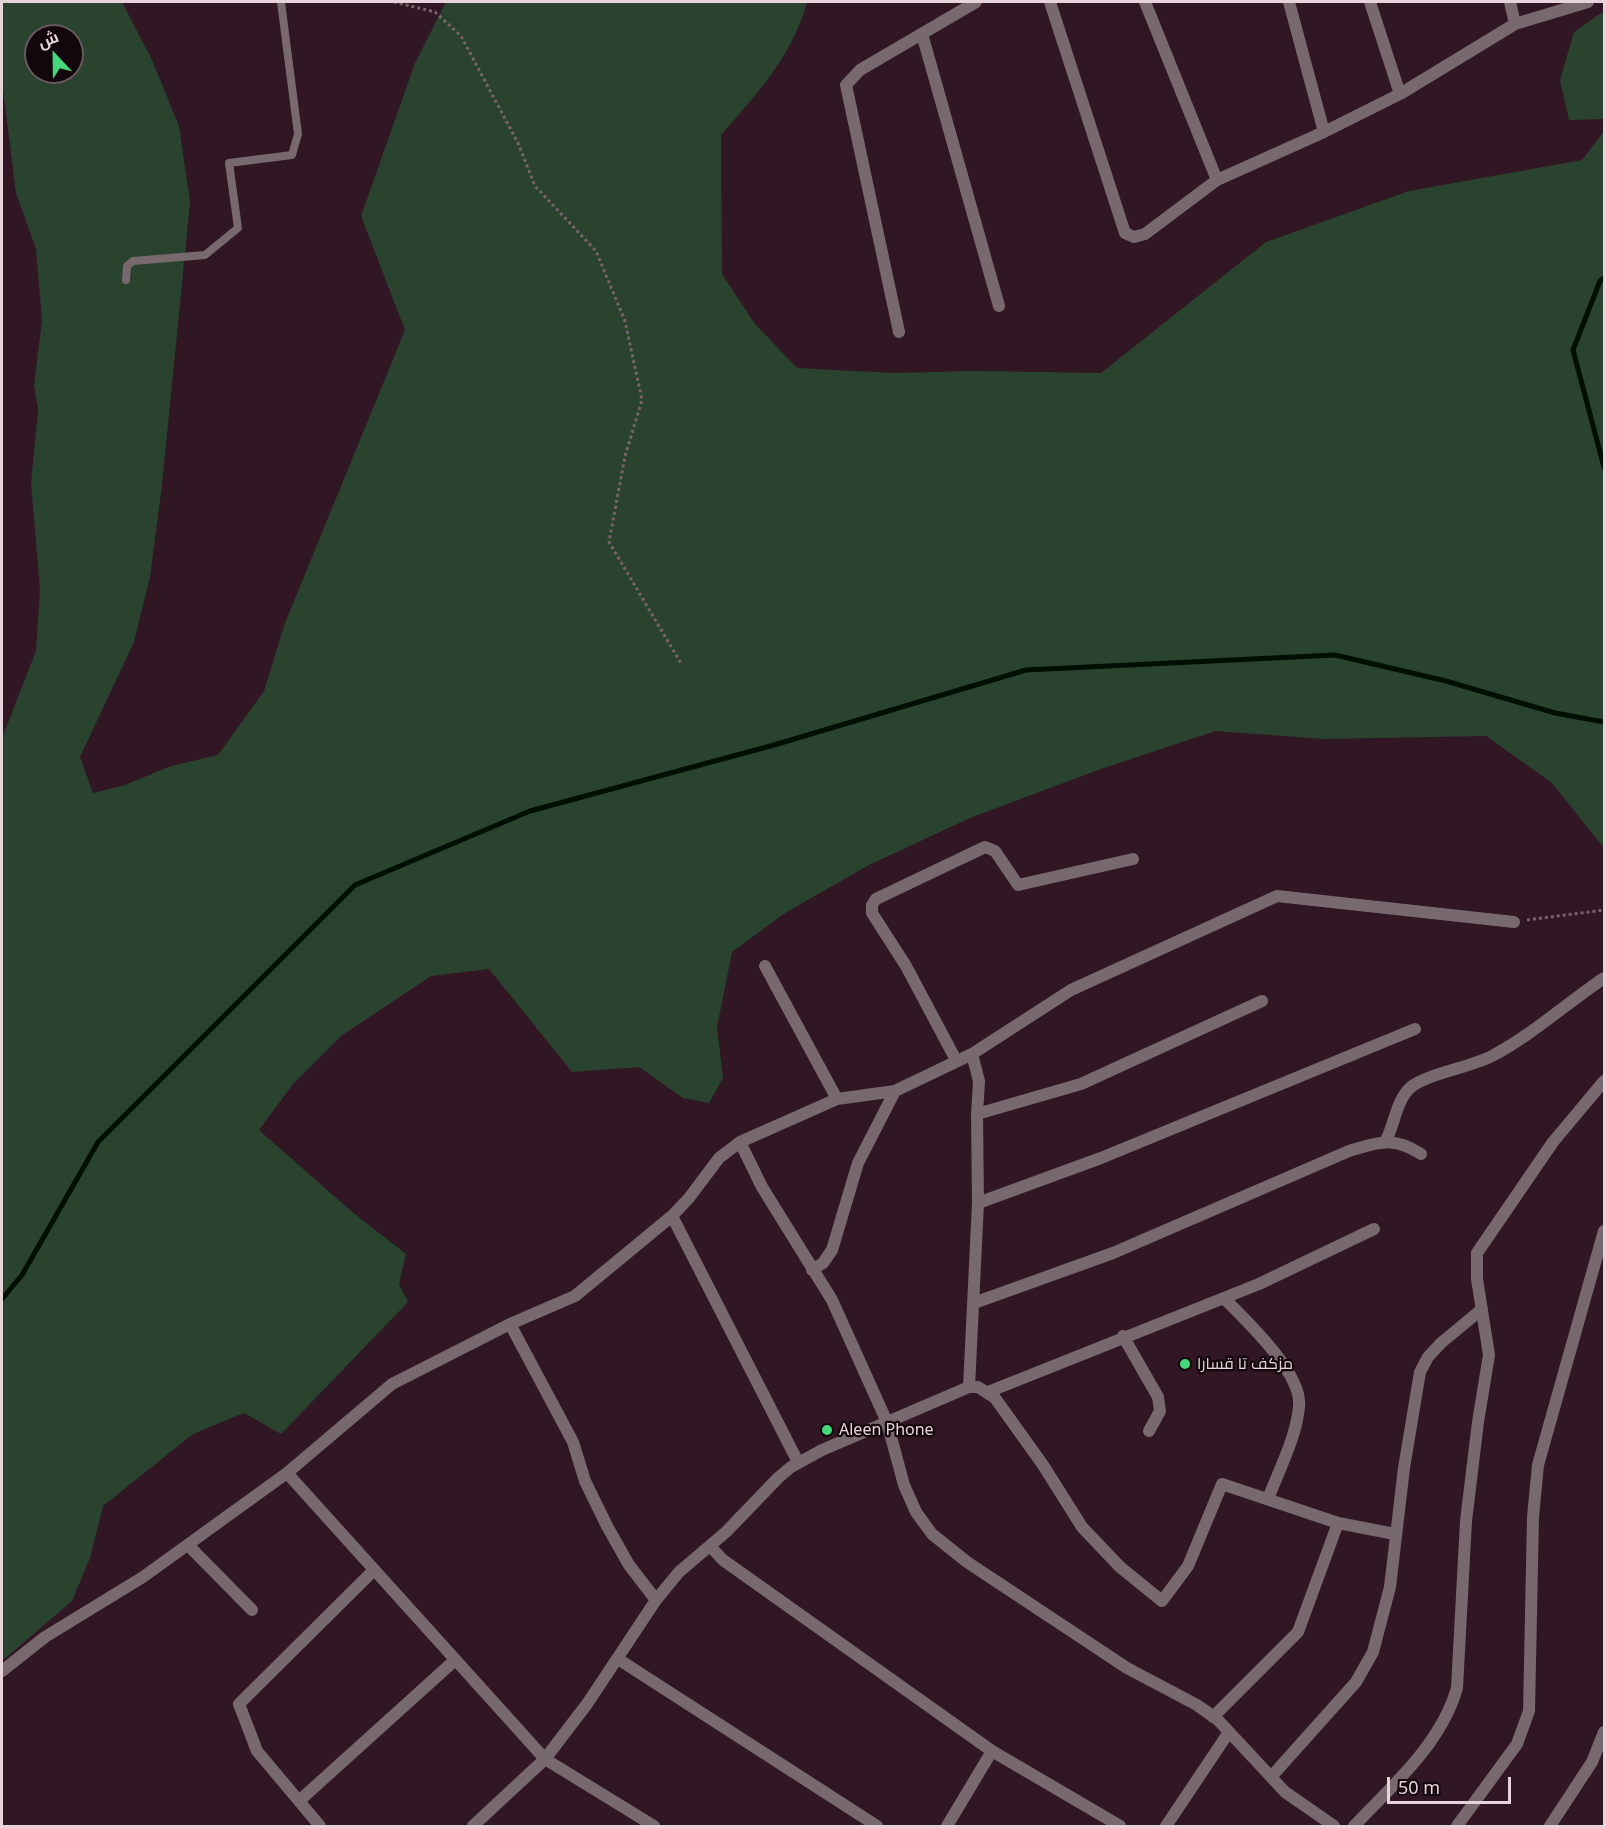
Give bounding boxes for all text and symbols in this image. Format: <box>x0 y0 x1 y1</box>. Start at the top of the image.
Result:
north arrow <box>24 24 84 84</box>
text: ش <box>34 25 62 53</box>
place label: مزكف تا قسارا <box>1197 1354 1293 1374</box>
marker: مزكف تا قسارا <box>1178 1357 1192 1371</box>
place label: Aleen Phone <box>839 1420 934 1440</box>
marker: Aleen Phone <box>820 1423 834 1437</box>
scale bar <box>1390 1765 1514 1803</box>
text: 50 m <box>1398 1775 1440 1799</box>

